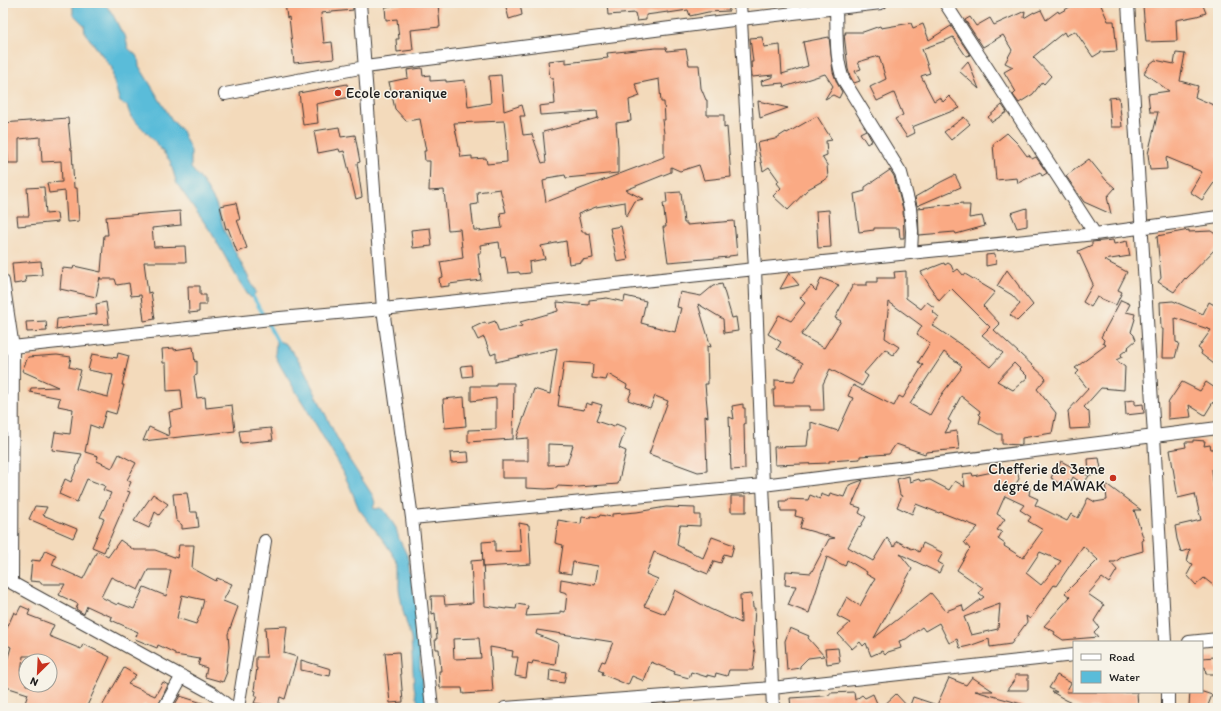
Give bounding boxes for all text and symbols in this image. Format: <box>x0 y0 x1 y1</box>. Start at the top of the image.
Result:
place label: Ecole coranique <box>346 84 447 102</box>
marker: Ecole coranique <box>333 88 343 98</box>
place label: Chefferie de 3eme dégré de MAWAK <box>988 460 1105 495</box>
marker: Chefferie de 3eme dégré de MAWAK <box>1108 473 1118 483</box>
legend <box>1073 641 1203 693</box>
text: Road <box>1109 650 1135 664</box>
north arrow <box>18 653 58 693</box>
text: Water <box>1109 670 1140 684</box>
text: N <box>28 674 40 689</box>

